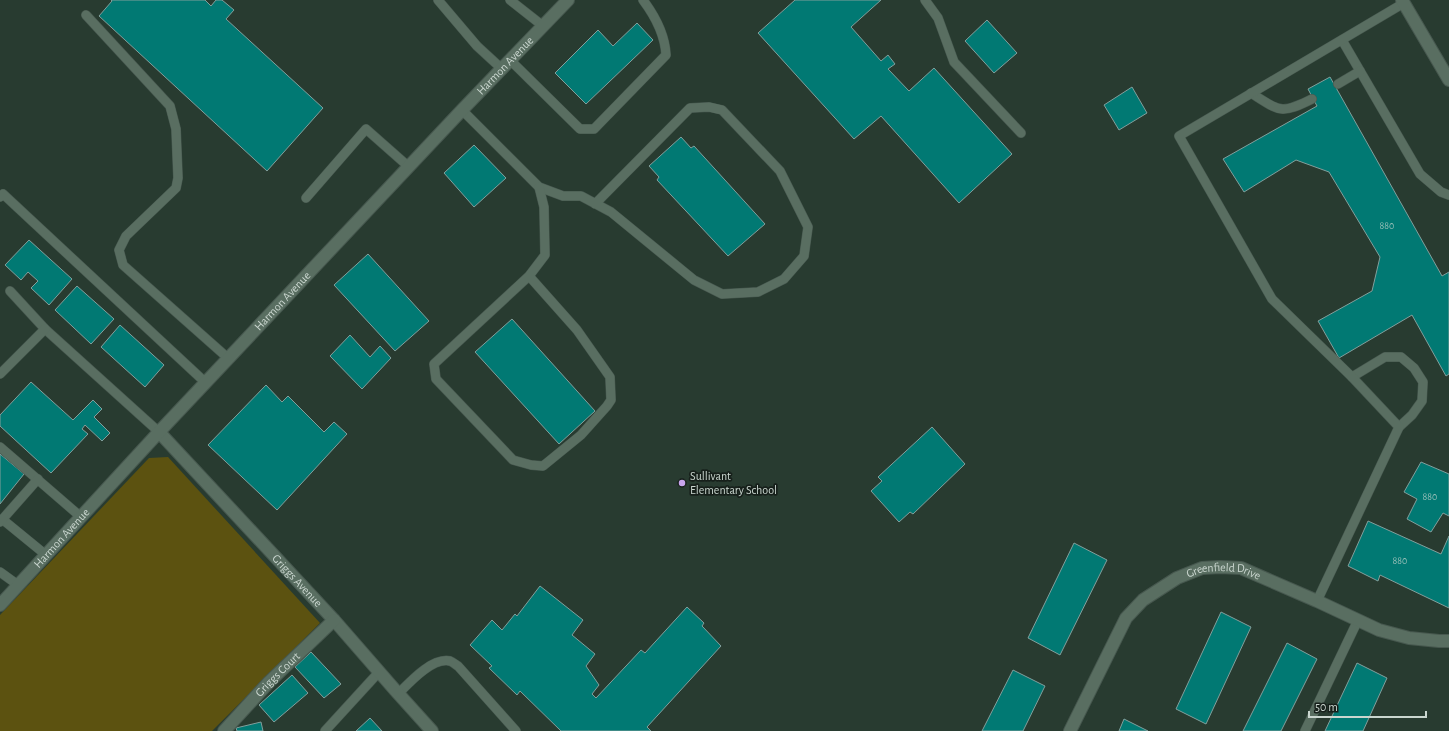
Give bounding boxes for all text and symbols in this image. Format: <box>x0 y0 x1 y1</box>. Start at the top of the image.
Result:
street label: Harmon Avenue <box>474 34 536 97</box>
house number: 880 <box>1380 221 1394 231</box>
street label: Harmon Avenue <box>252 269 313 333</box>
place label: Sullivant Elementary School <box>690 470 777 497</box>
marker: Sullivant Elementary School <box>677 478 687 488</box>
house number: 880 <box>1423 492 1437 502</box>
street label: Harmon Avenue <box>31 506 92 570</box>
street label: Griggs Avenue <box>270 552 325 609</box>
house number: 880 <box>1393 556 1407 566</box>
street label: Greenfield Drive <box>1184 561 1263 582</box>
street label: Griggs Court <box>253 650 302 699</box>
scale bar <box>1309 693 1426 719</box>
text: 50 m <box>1315 701 1338 713</box>

